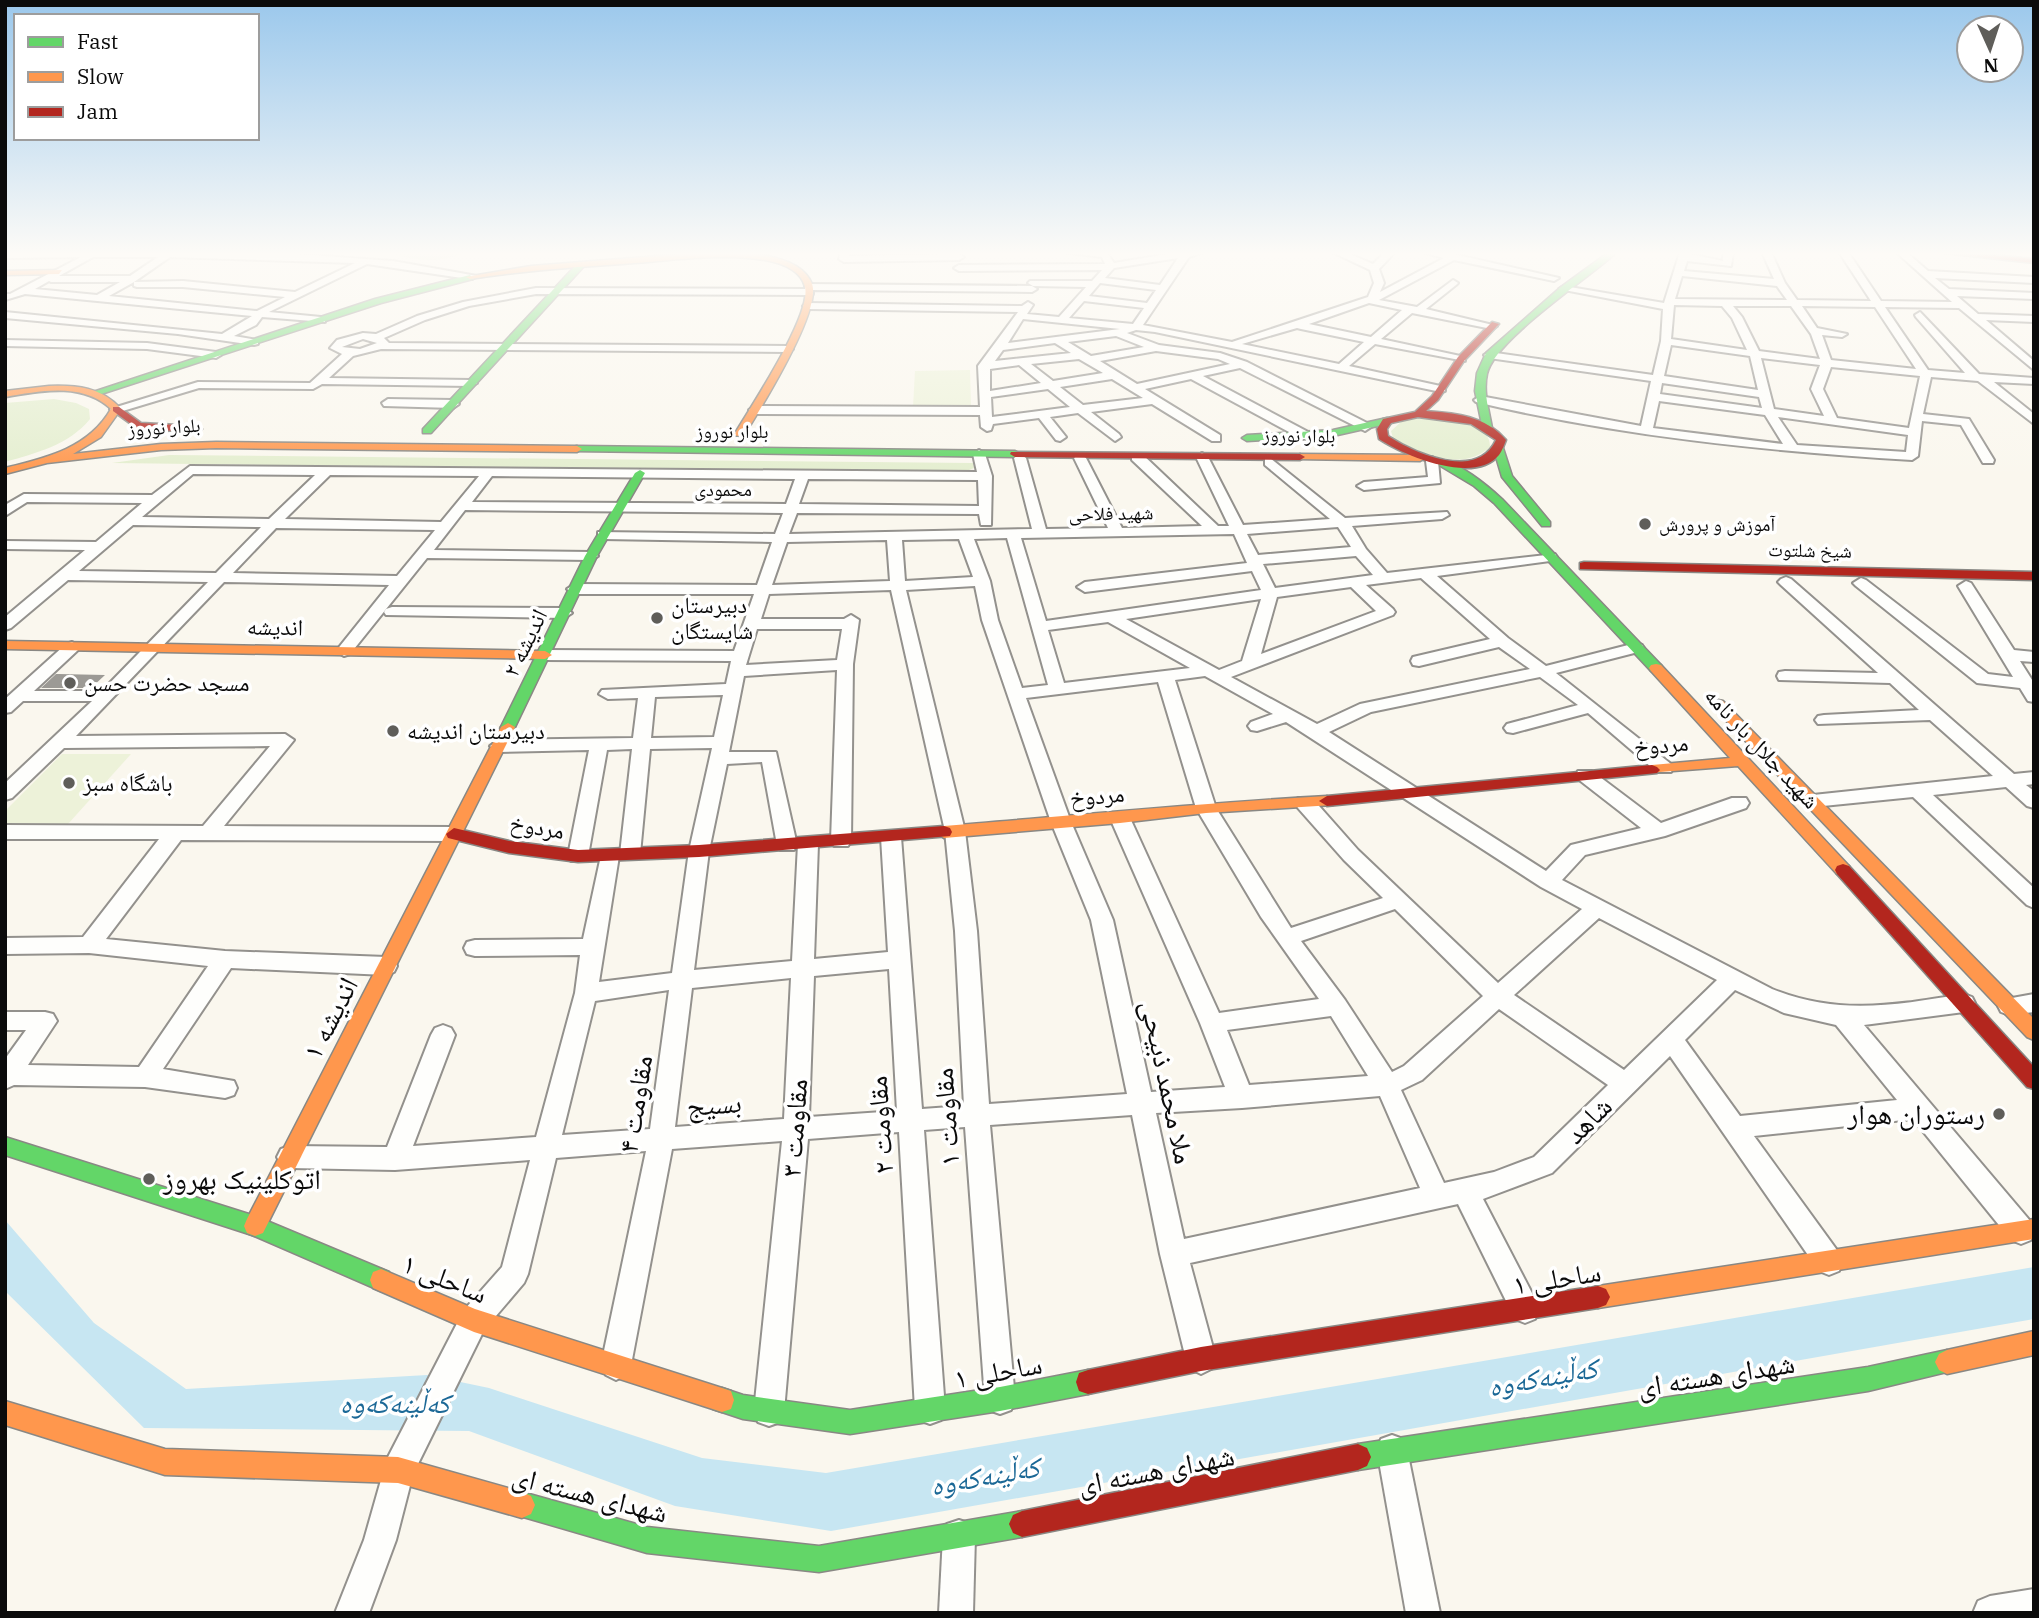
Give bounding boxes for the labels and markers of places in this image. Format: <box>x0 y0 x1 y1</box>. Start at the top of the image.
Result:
place label: آموزش و پرورش <box>1659 512 1776 536</box>
marker: آموزش و پرورش <box>1637 516 1653 532</box>
place label: دبیرستان شایستگان <box>671 589 753 645</box>
marker: دبیرستان شایستگان <box>649 610 665 626</box>
place label: مسجد حضرت حسن <box>84 667 250 697</box>
marker: مسجد حضرت حسن <box>62 675 78 691</box>
place label: دبیرستان اندیشه <box>407 715 545 745</box>
marker: دبیرستان اندیشه <box>385 723 401 739</box>
place label: باشگاه سبز <box>82 767 173 797</box>
marker: باشگاه سبز <box>61 775 77 791</box>
place label: رستوران هوار <box>1846 1095 1985 1132</box>
marker: رستوران هوار <box>1991 1106 2007 1122</box>
place label: اتوکلینیک بهروز <box>162 1160 321 1197</box>
marker: اتوکلینیک بهروز <box>141 1171 157 1187</box>

